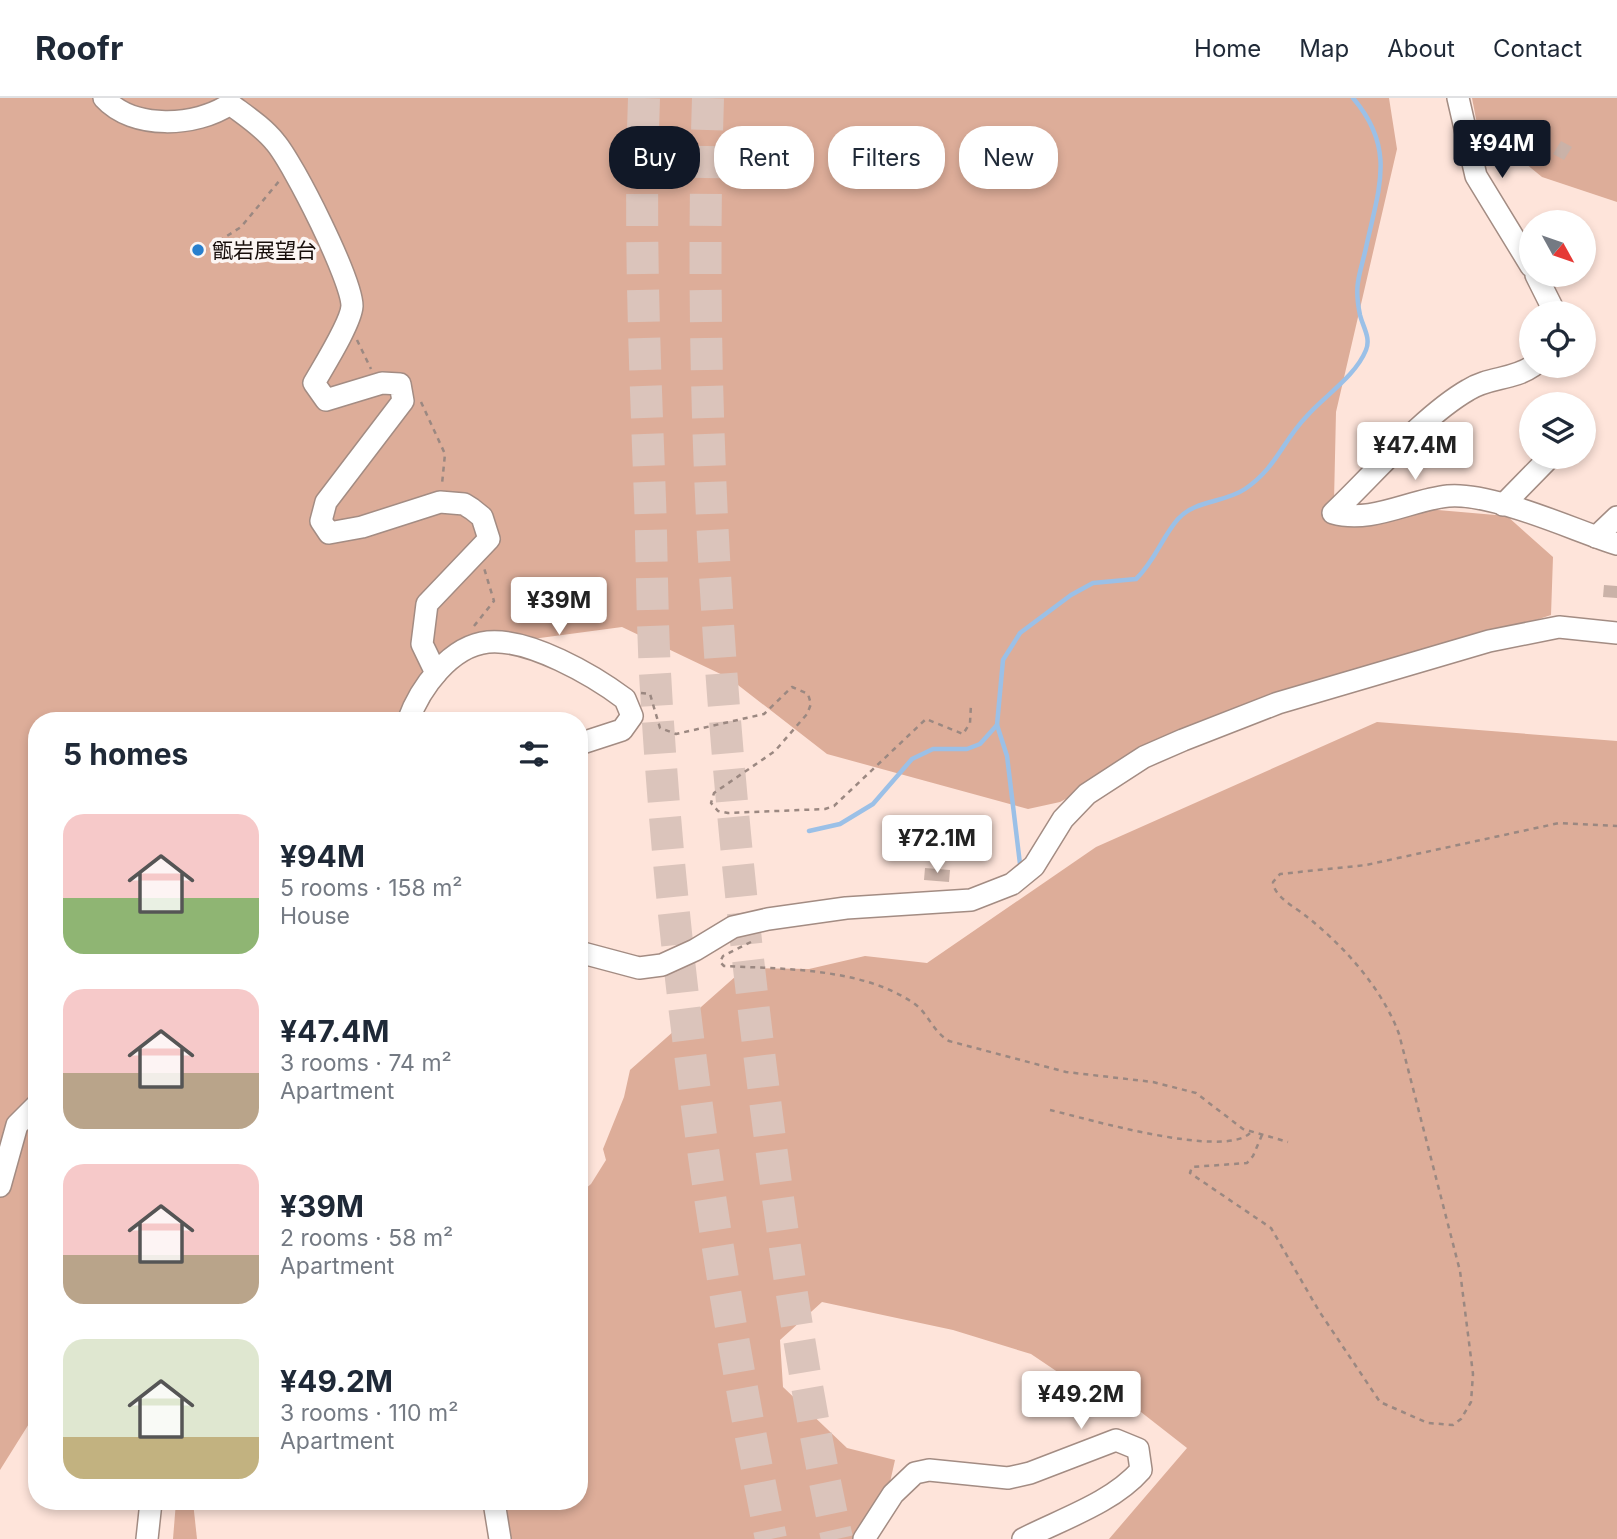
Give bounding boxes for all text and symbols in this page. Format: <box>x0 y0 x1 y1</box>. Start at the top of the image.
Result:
text: Roofr <box>35 28 123 68</box>
text: Home <box>1194 34 1261 63</box>
text: Map <box>1299 34 1349 63</box>
text: About <box>1387 34 1455 63</box>
text: Contact <box>1493 34 1582 63</box>
pin: ¥94M <box>1461 120 1543 180</box>
chip: Buy <box>609 126 700 189</box>
chip: Rent <box>714 126 814 189</box>
chip: Filters <box>828 126 945 189</box>
chip: New <box>959 126 1058 189</box>
text: ¥94M <box>1469 129 1535 157</box>
north arrow <box>1519 210 1596 287</box>
map controls <box>1519 210 1596 469</box>
place label: 甑岩展望台 <box>212 238 317 263</box>
marker: 甑岩展望台 <box>190 242 206 258</box>
button: locate <box>1519 301 1596 378</box>
button: layers <box>1519 392 1596 469</box>
pin: ¥47.4M <box>1358 422 1472 482</box>
text: ¥47.4M <box>1373 431 1457 459</box>
pin: ¥39M <box>518 578 600 637</box>
text: ¥39M <box>527 586 591 614</box>
icon: filters <box>515 735 553 773</box>
text: 5 homes <box>63 736 188 772</box>
pin: ¥72.1M <box>880 816 994 875</box>
text: ¥72.1M <box>898 824 976 852</box>
text: ¥94M <box>280 838 365 874</box>
icon: home <box>119 842 203 926</box>
text: 5 rooms · 158 m² <box>280 874 463 902</box>
text: House <box>280 902 350 930</box>
text: ¥47.4M <box>280 1013 389 1049</box>
icon: home <box>119 1017 203 1101</box>
text: 3 rooms · 74 m² <box>280 1049 452 1077</box>
text: Apartment <box>280 1077 394 1105</box>
text: ¥39M <box>280 1188 364 1224</box>
icon: home <box>119 1192 203 1276</box>
text: 2 rooms · 58 m² <box>280 1224 453 1252</box>
text: Apartment <box>280 1252 394 1280</box>
text: ¥49.2M <box>280 1363 393 1399</box>
icon: home <box>119 1367 203 1451</box>
pin: ¥49.2M <box>1024 1372 1138 1431</box>
text: ¥49.2M <box>1038 1380 1124 1408</box>
text: 3 rooms · 110 m² <box>280 1399 458 1427</box>
text: Apartment <box>280 1427 394 1455</box>

